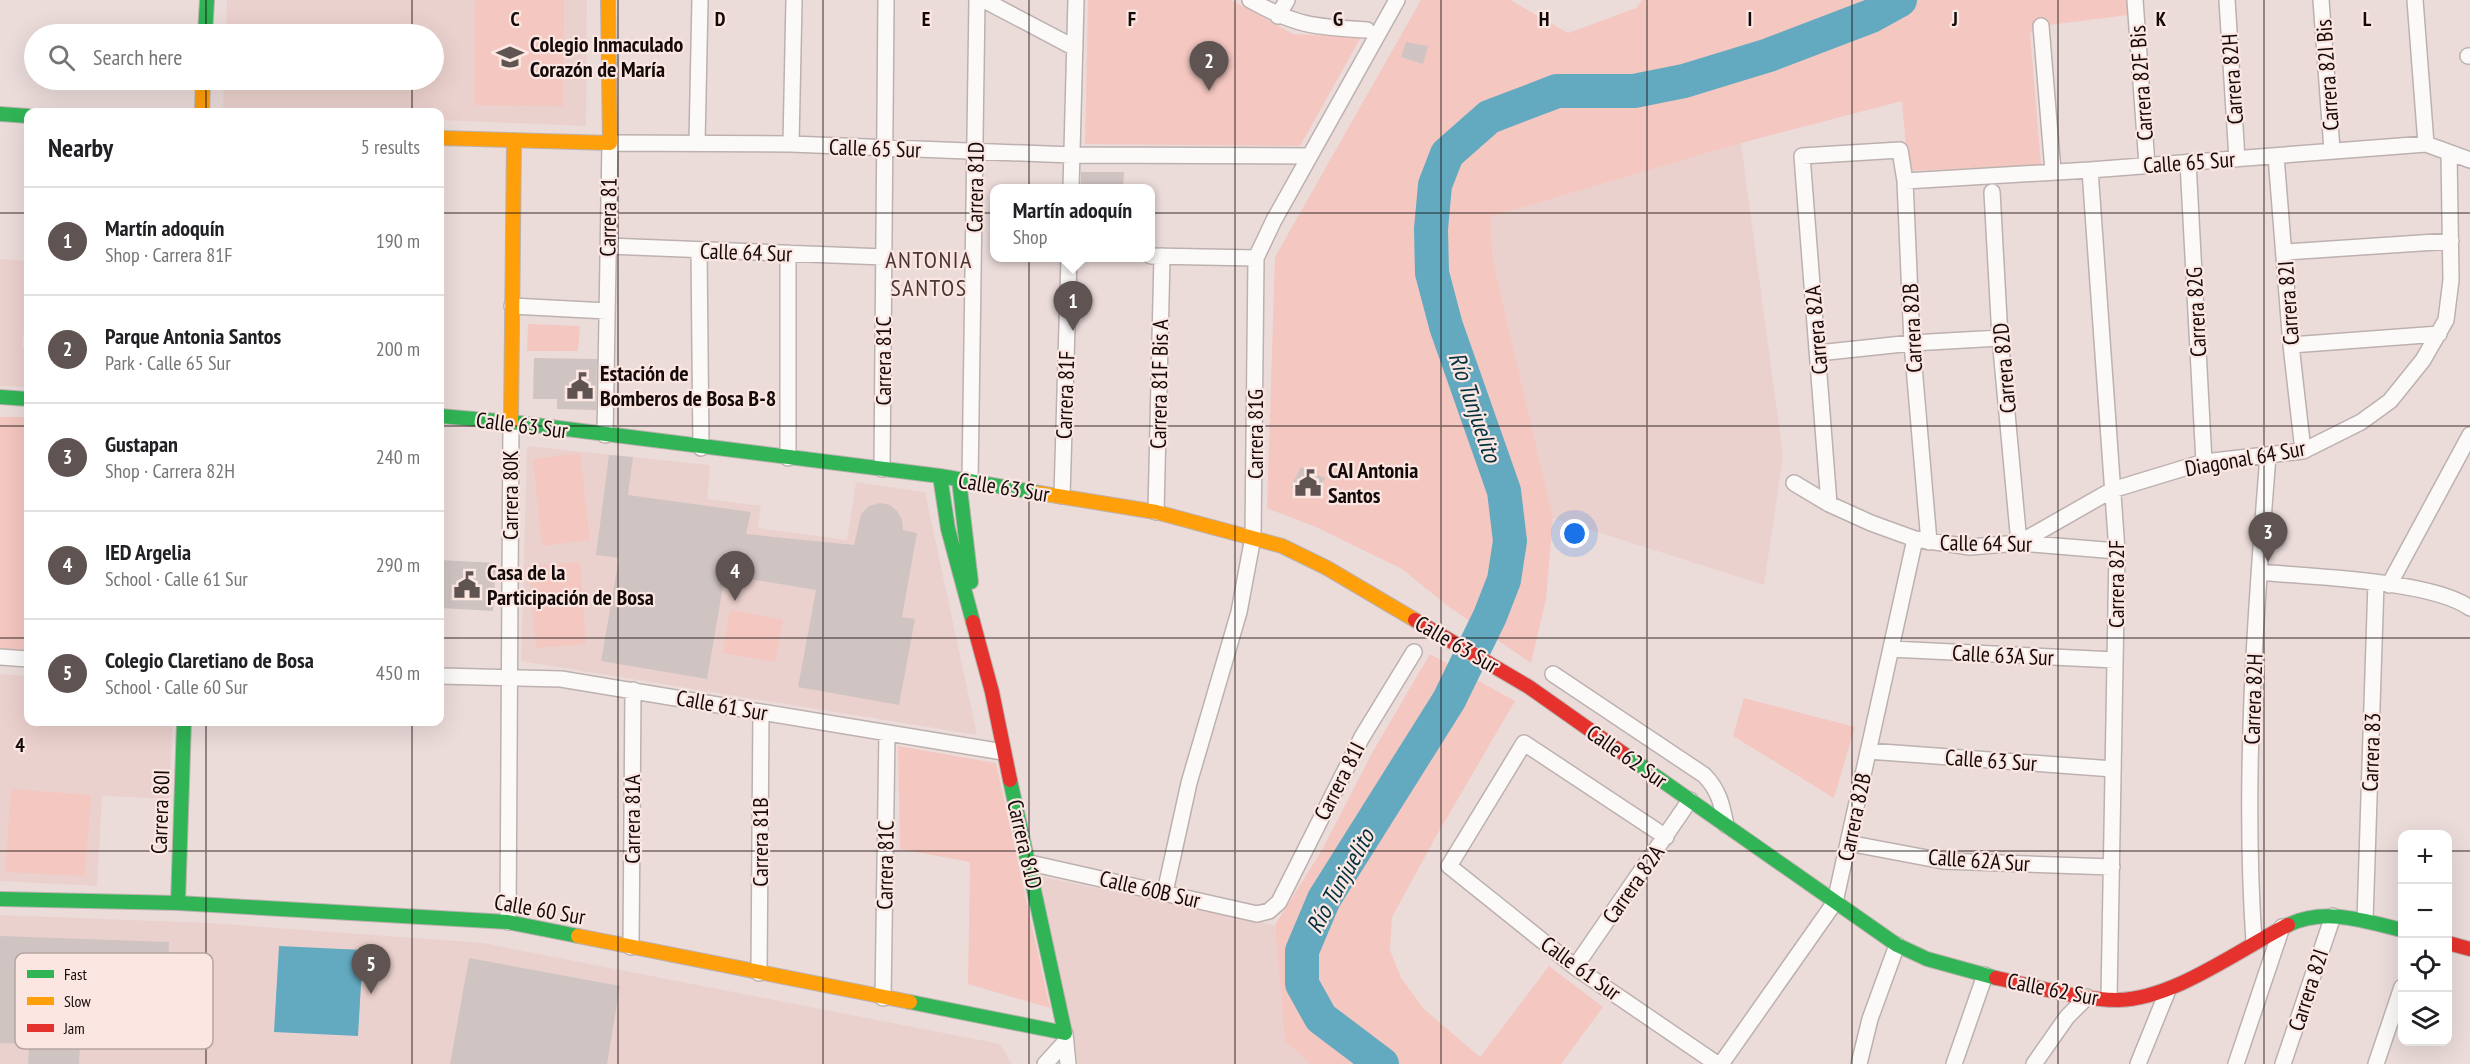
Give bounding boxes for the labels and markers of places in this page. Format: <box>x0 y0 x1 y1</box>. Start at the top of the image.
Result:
place label: Colegio Inmaculado Corazón de María <box>530 30 683 83</box>
school or university icon: Colegio Inmaculado Corazón de María <box>495 42 525 72</box>
pin: 2 <box>1190 42 1228 91</box>
pin: 1 <box>1054 282 1092 331</box>
place label: Estación de Bomberos de Bosa B-8 <box>600 359 776 412</box>
public building icon: Estación de Bomberos de Bosa B-8 <box>565 371 595 401</box>
place label: CAI Antonia Santos <box>1328 456 1418 509</box>
public building icon: CAI Antonia Santos <box>1293 468 1323 498</box>
pin: 3 <box>2248 512 2288 562</box>
pin: 4 <box>716 552 754 601</box>
place label: Casa de la Participación de Bosa <box>487 558 654 611</box>
public building icon: Casa de la Participación de Bosa <box>452 570 482 600</box>
pin: 5 <box>352 944 391 994</box>

